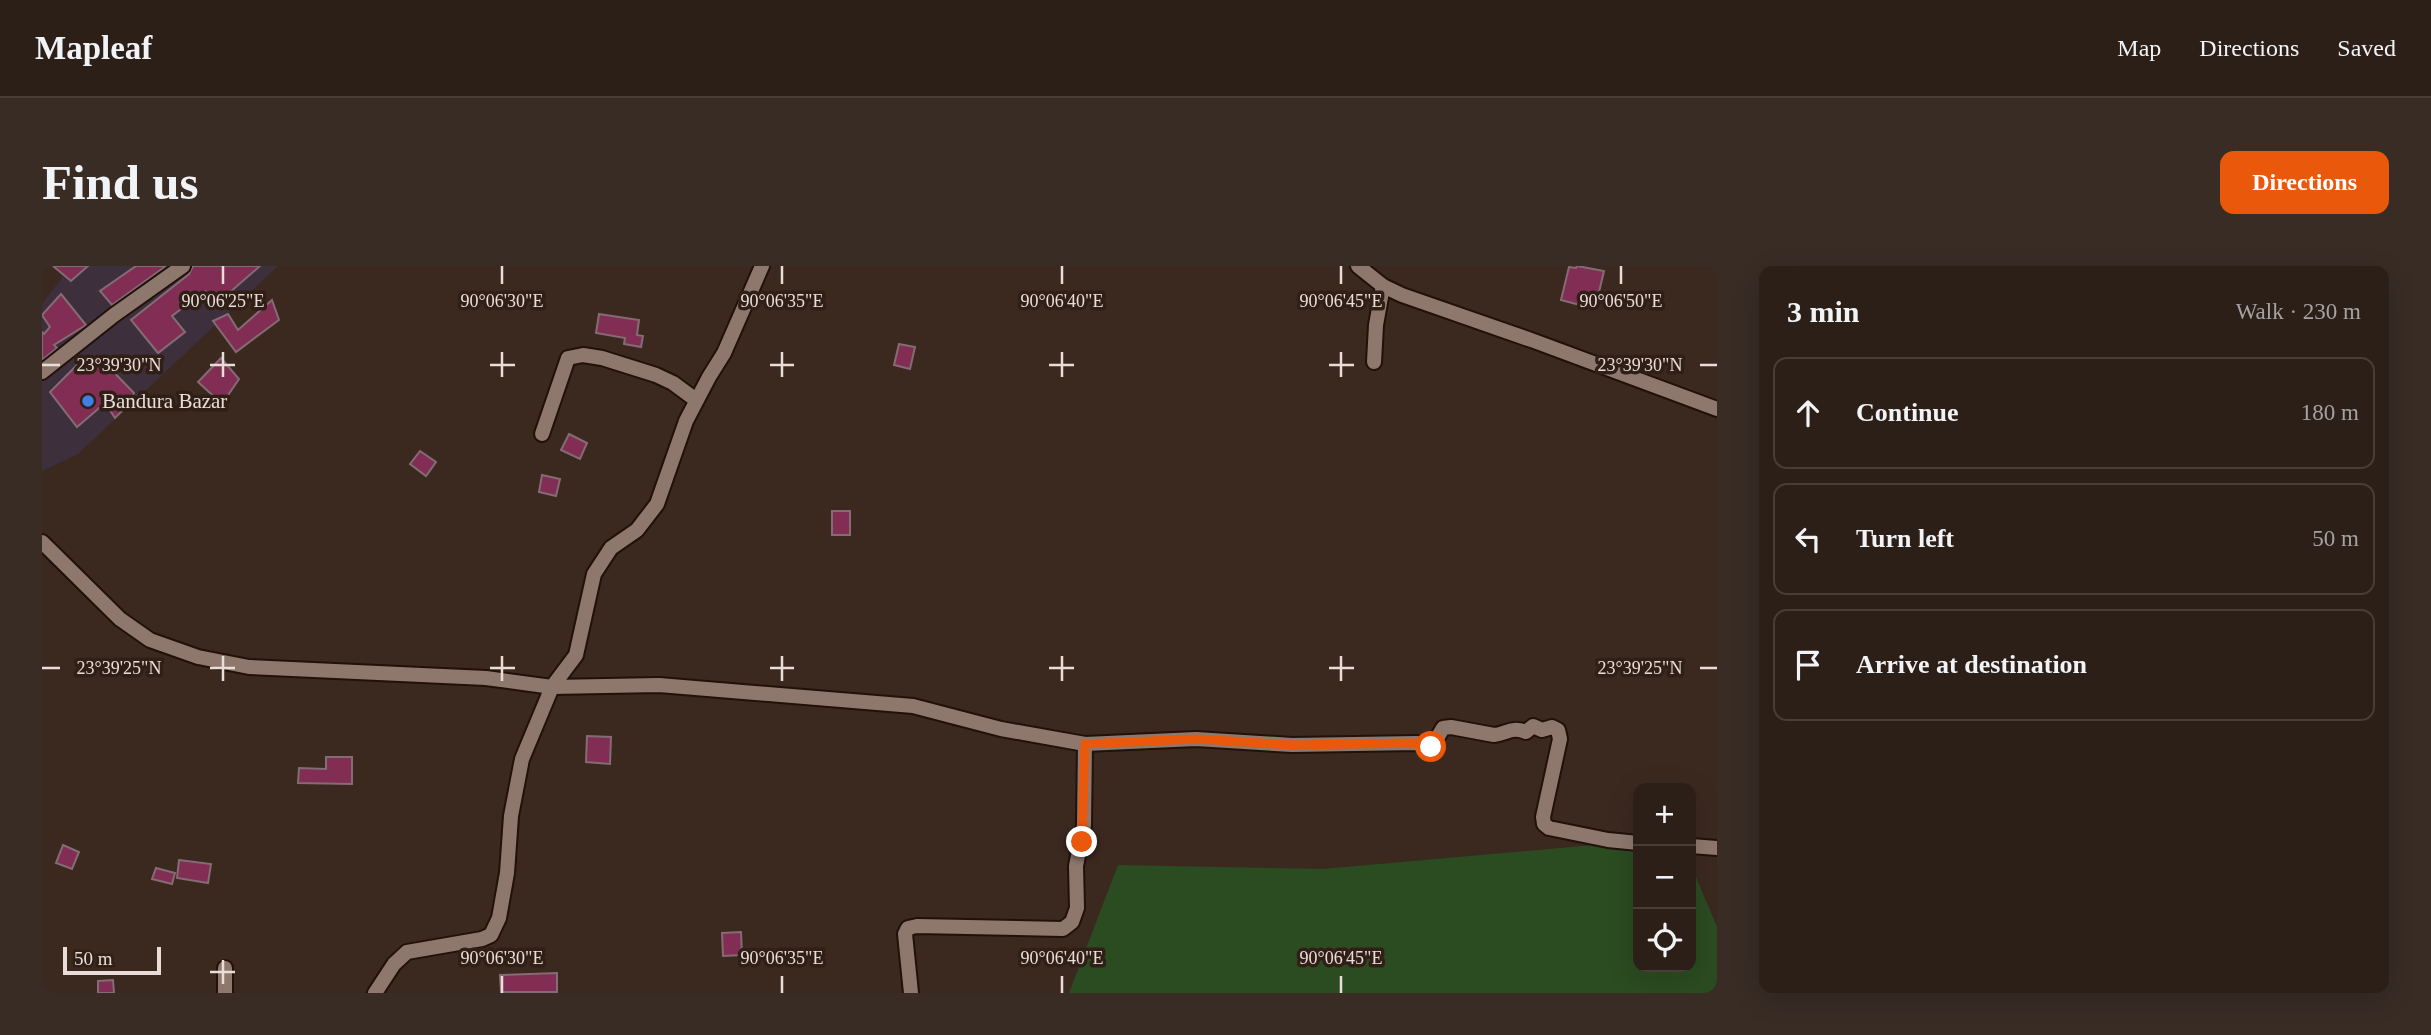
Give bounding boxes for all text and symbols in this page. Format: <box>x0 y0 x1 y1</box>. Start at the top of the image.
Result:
text: Mapleaf <box>35 30 152 66</box>
text: Map <box>2117 35 2161 61</box>
text: Directions <box>2199 35 2299 61</box>
text: Saved <box>2337 35 2396 61</box>
button: Directions <box>2220 151 2389 214</box>
text: Find us <box>42 155 199 210</box>
text: 90°06'25"E <box>182 291 264 311</box>
text: 90°06'30"E <box>461 291 543 311</box>
text: 90°06'35"E <box>741 291 823 311</box>
text: 90°06'40"E <box>1021 291 1103 311</box>
text: 90°06'45"E <box>1300 291 1382 311</box>
text: 90°06'50"E <box>1580 291 1662 311</box>
text: 3 min <box>1787 295 1860 328</box>
text: Walk · 230 m <box>2236 299 2361 324</box>
text: 23°39'30"N <box>77 355 161 375</box>
text: 23°39'30"N <box>1598 355 1682 375</box>
place label: Bandura Bazar <box>102 389 227 413</box>
marker: Bandura Bazar <box>80 393 96 409</box>
icon: ahead <box>1789 394 1827 432</box>
text: Continue <box>1856 398 1959 427</box>
text: 180 m <box>2301 400 2359 425</box>
icon: left <box>1789 520 1827 558</box>
text: Turn left <box>1856 524 1954 553</box>
text: 50 m <box>2312 526 2359 551</box>
icon: arrive <box>1789 646 1827 684</box>
text: Arrive at destination <box>1856 650 2087 679</box>
text: 23°39'25"N <box>77 658 161 678</box>
text: 23°39'25"N <box>1598 658 1682 678</box>
route start <box>1415 731 1446 762</box>
map controls <box>1633 783 1696 972</box>
button: + <box>1633 783 1696 846</box>
route end <box>1066 826 1097 857</box>
button: − <box>1633 846 1696 909</box>
button: locate <box>1633 909 1696 972</box>
scale bar <box>63 944 161 976</box>
text: 50 m <box>74 948 113 969</box>
text: 90°06'30"E <box>461 948 543 968</box>
text: 90°06'35"E <box>741 948 823 968</box>
text: 90°06'40"E <box>1021 948 1103 968</box>
text: 90°06'45"E <box>1300 948 1382 968</box>

